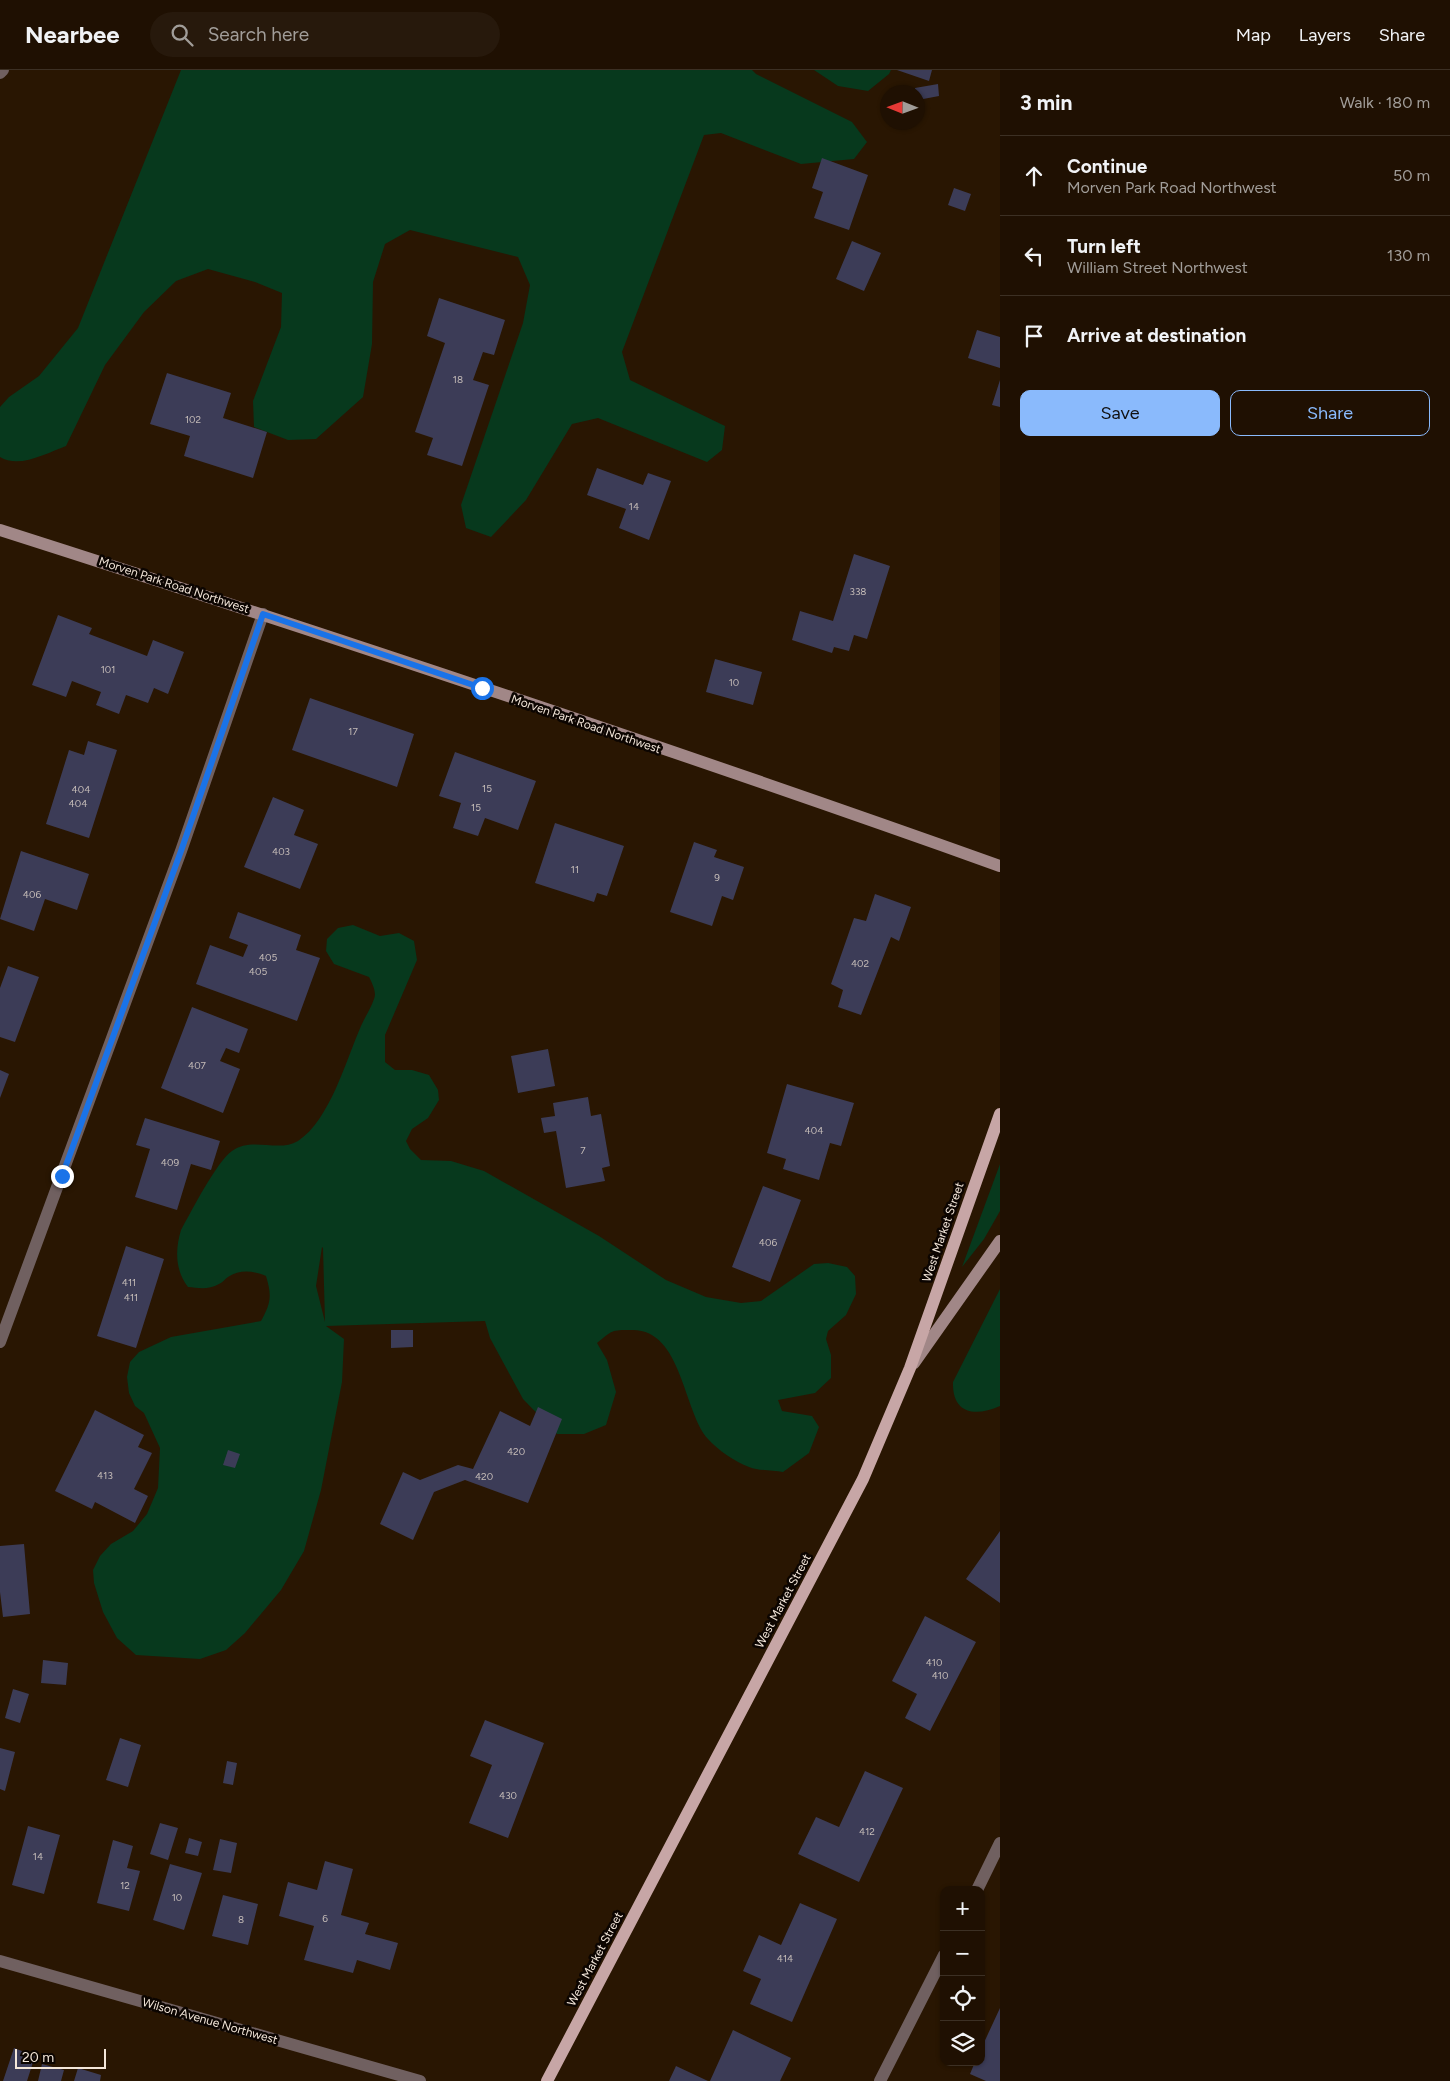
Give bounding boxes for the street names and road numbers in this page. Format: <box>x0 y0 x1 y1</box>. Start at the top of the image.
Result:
street label: Morven Park Road Northwest <box>97 554 251 616</box>
street label: Morven Park Road Northwest <box>509 692 663 756</box>
street label: West Market Street <box>919 1180 967 1284</box>
street label: West Market Street <box>752 1551 814 1650</box>
street label: West Market Street <box>564 1909 626 2008</box>
street label: Wilson Avenue Northwest <box>141 1995 280 2047</box>

